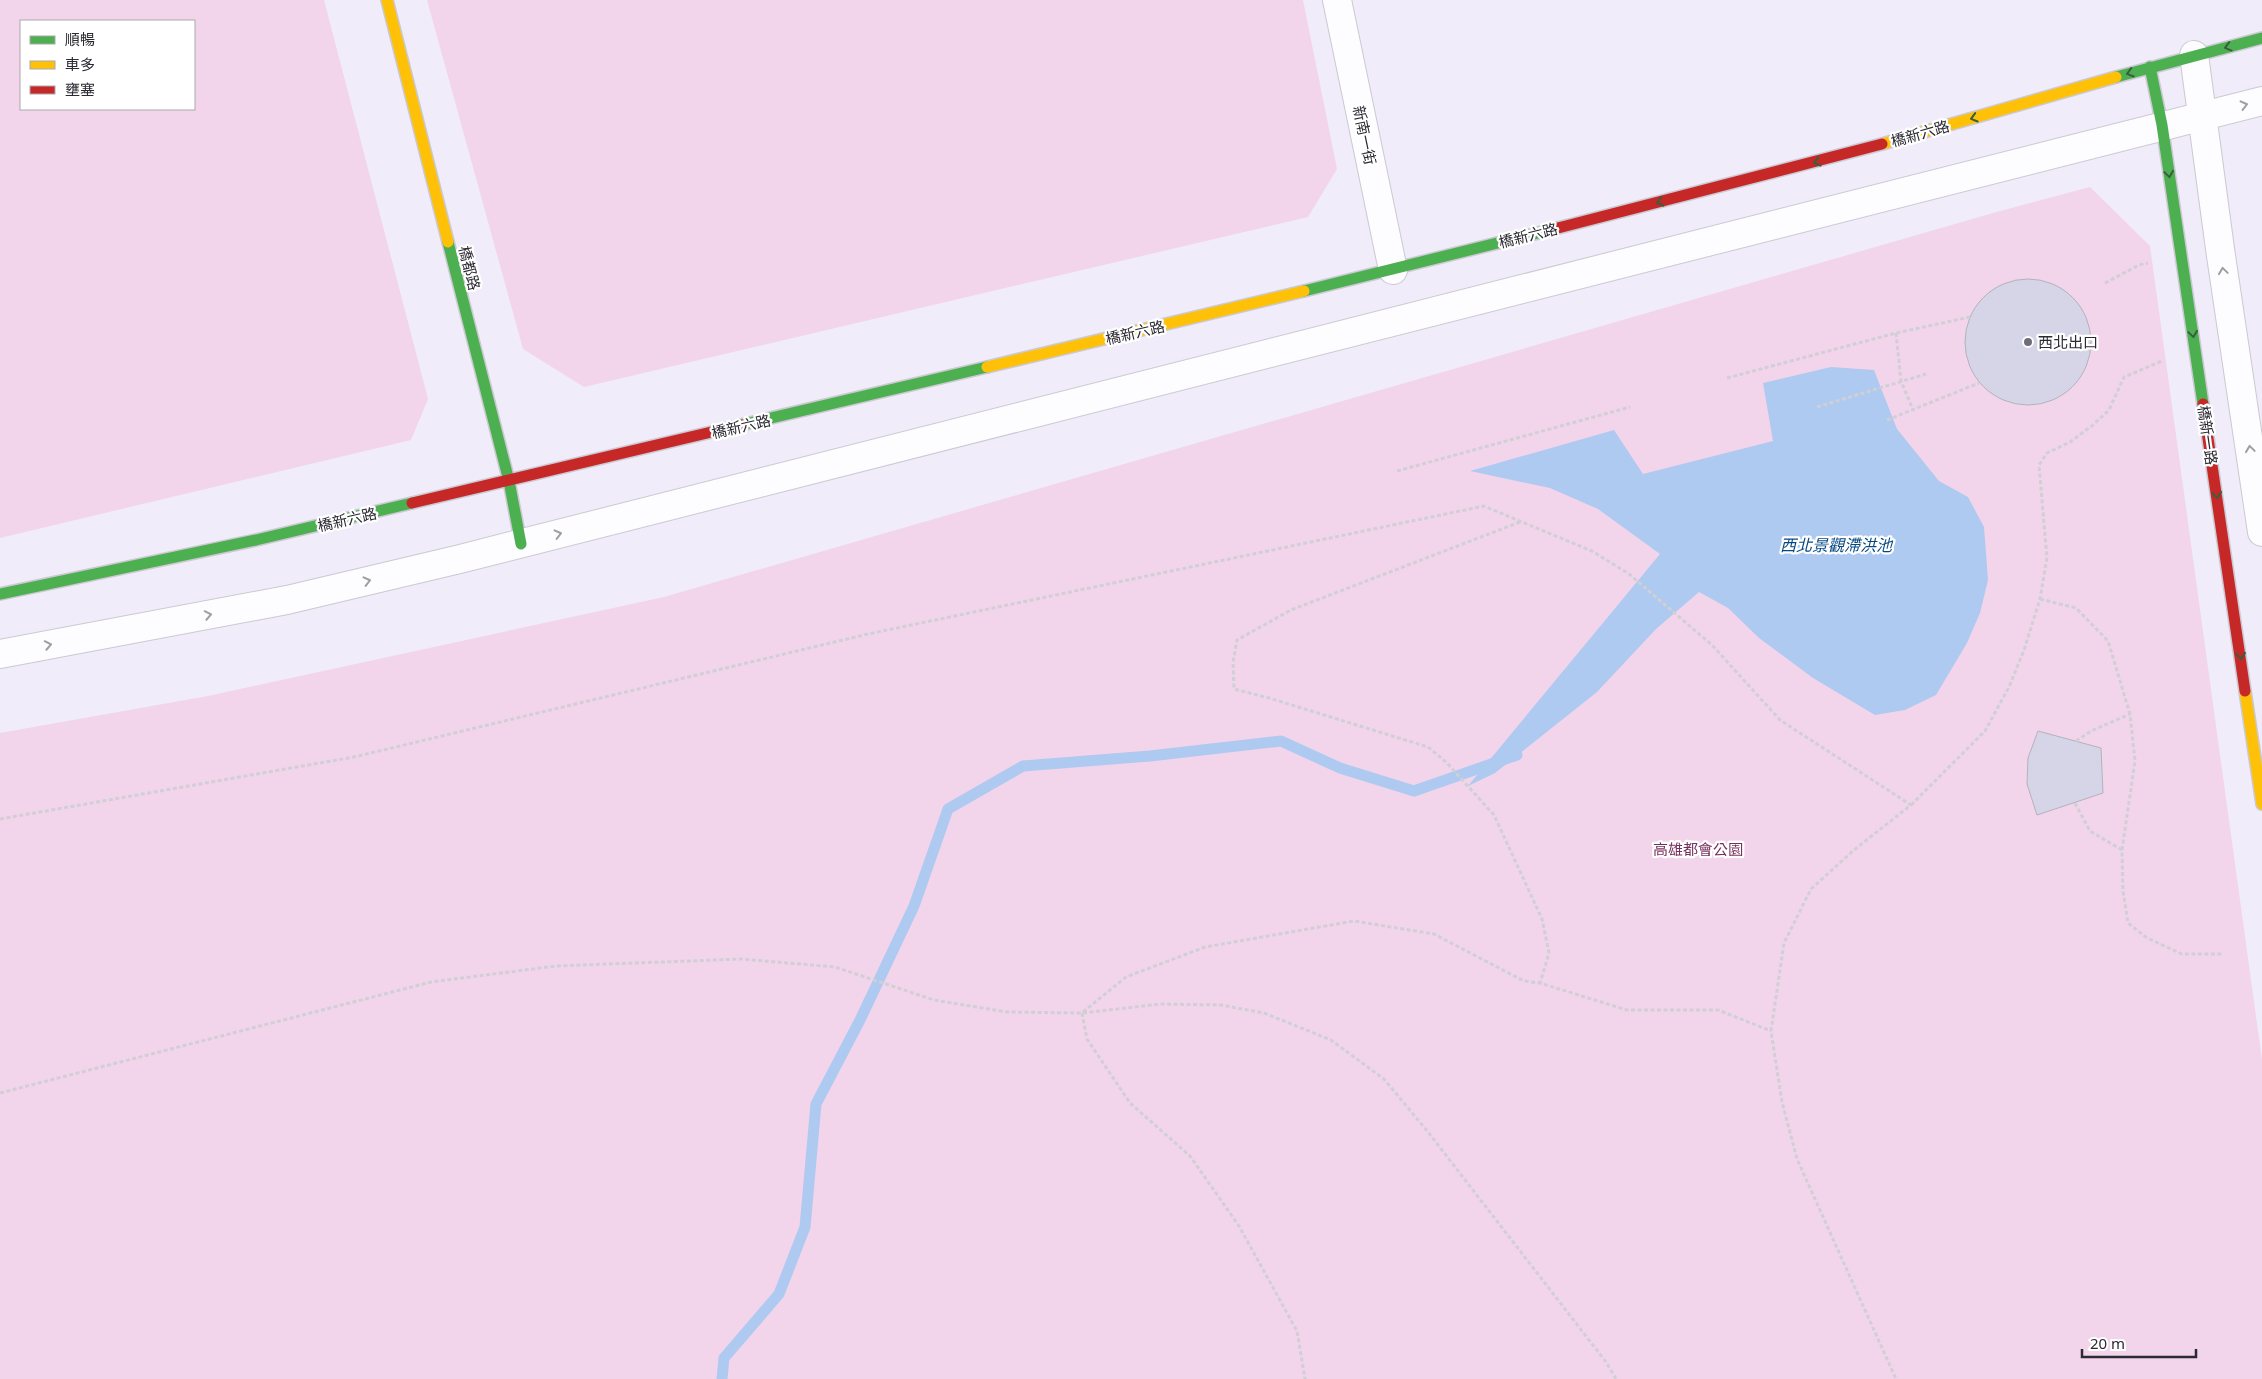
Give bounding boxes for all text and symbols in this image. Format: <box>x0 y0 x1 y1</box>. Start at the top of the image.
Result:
legend <box>20 20 195 110</box>
text: 順暢 <box>65 29 95 49</box>
one-way arrow <box>2224 41 2233 51</box>
text: 車多 <box>65 54 95 74</box>
one-way arrow <box>2126 67 2134 78</box>
text: 壅塞 <box>65 79 95 99</box>
one-way arrow <box>2239 100 2248 111</box>
street label: 新南一街 <box>1349 104 1381 166</box>
one-way arrow <box>1970 112 1978 122</box>
street label: 橋新六路 <box>1888 115 1952 151</box>
one-way arrow <box>1814 156 1822 166</box>
one-way arrow <box>2164 169 2174 178</box>
one-way arrow <box>1655 196 1664 207</box>
street label: 橋新六路 <box>1496 218 1560 252</box>
street label: 橋都路 <box>455 244 485 292</box>
one-way arrow <box>2218 267 2229 275</box>
street label: 橋新六路 <box>1104 316 1166 348</box>
one-way arrow <box>2187 331 2198 339</box>
place label: 西北出口 <box>2038 332 2098 352</box>
marker: 西北出口 <box>2022 336 2034 348</box>
street label: 橋新一路 <box>2194 404 2222 466</box>
street label: 橋新六路 <box>710 410 772 442</box>
one-way arrow <box>2245 445 2255 454</box>
one-way arrow <box>2211 491 2222 499</box>
street label: 橋新六路 <box>316 503 378 535</box>
one-way arrow <box>554 529 563 540</box>
water label: 西北景觀滯洪池 <box>1780 534 1894 556</box>
one-way arrow <box>362 576 371 587</box>
one-way arrow <box>203 611 212 621</box>
one-way arrow <box>44 641 52 651</box>
one-way arrow <box>2235 652 2245 660</box>
park label: 高雄都會公園 <box>1653 839 1743 859</box>
scale bar <box>2082 1326 2196 1358</box>
text: 20 m <box>2090 1333 2125 1353</box>

